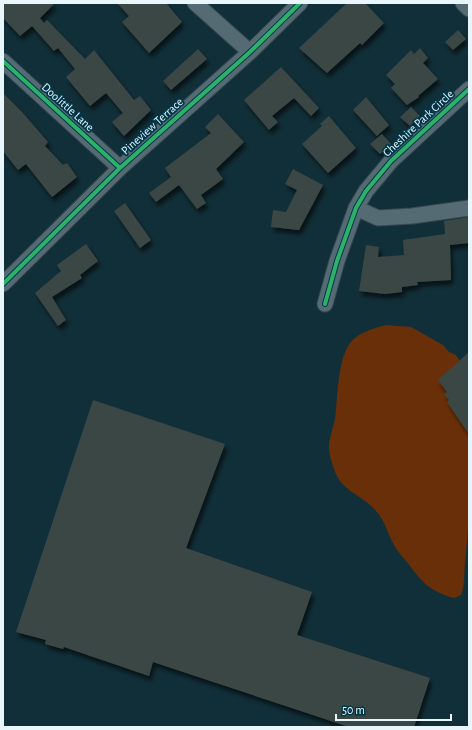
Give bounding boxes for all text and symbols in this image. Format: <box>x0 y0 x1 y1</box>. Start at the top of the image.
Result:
street label: Doolittle Lane <box>40 81 96 133</box>
street label: Cheshire Park Circle <box>380 87 456 159</box>
street label: Pineview Terrace <box>119 95 185 157</box>
scale bar <box>336 696 451 722</box>
text: 50 m <box>342 704 365 716</box>

